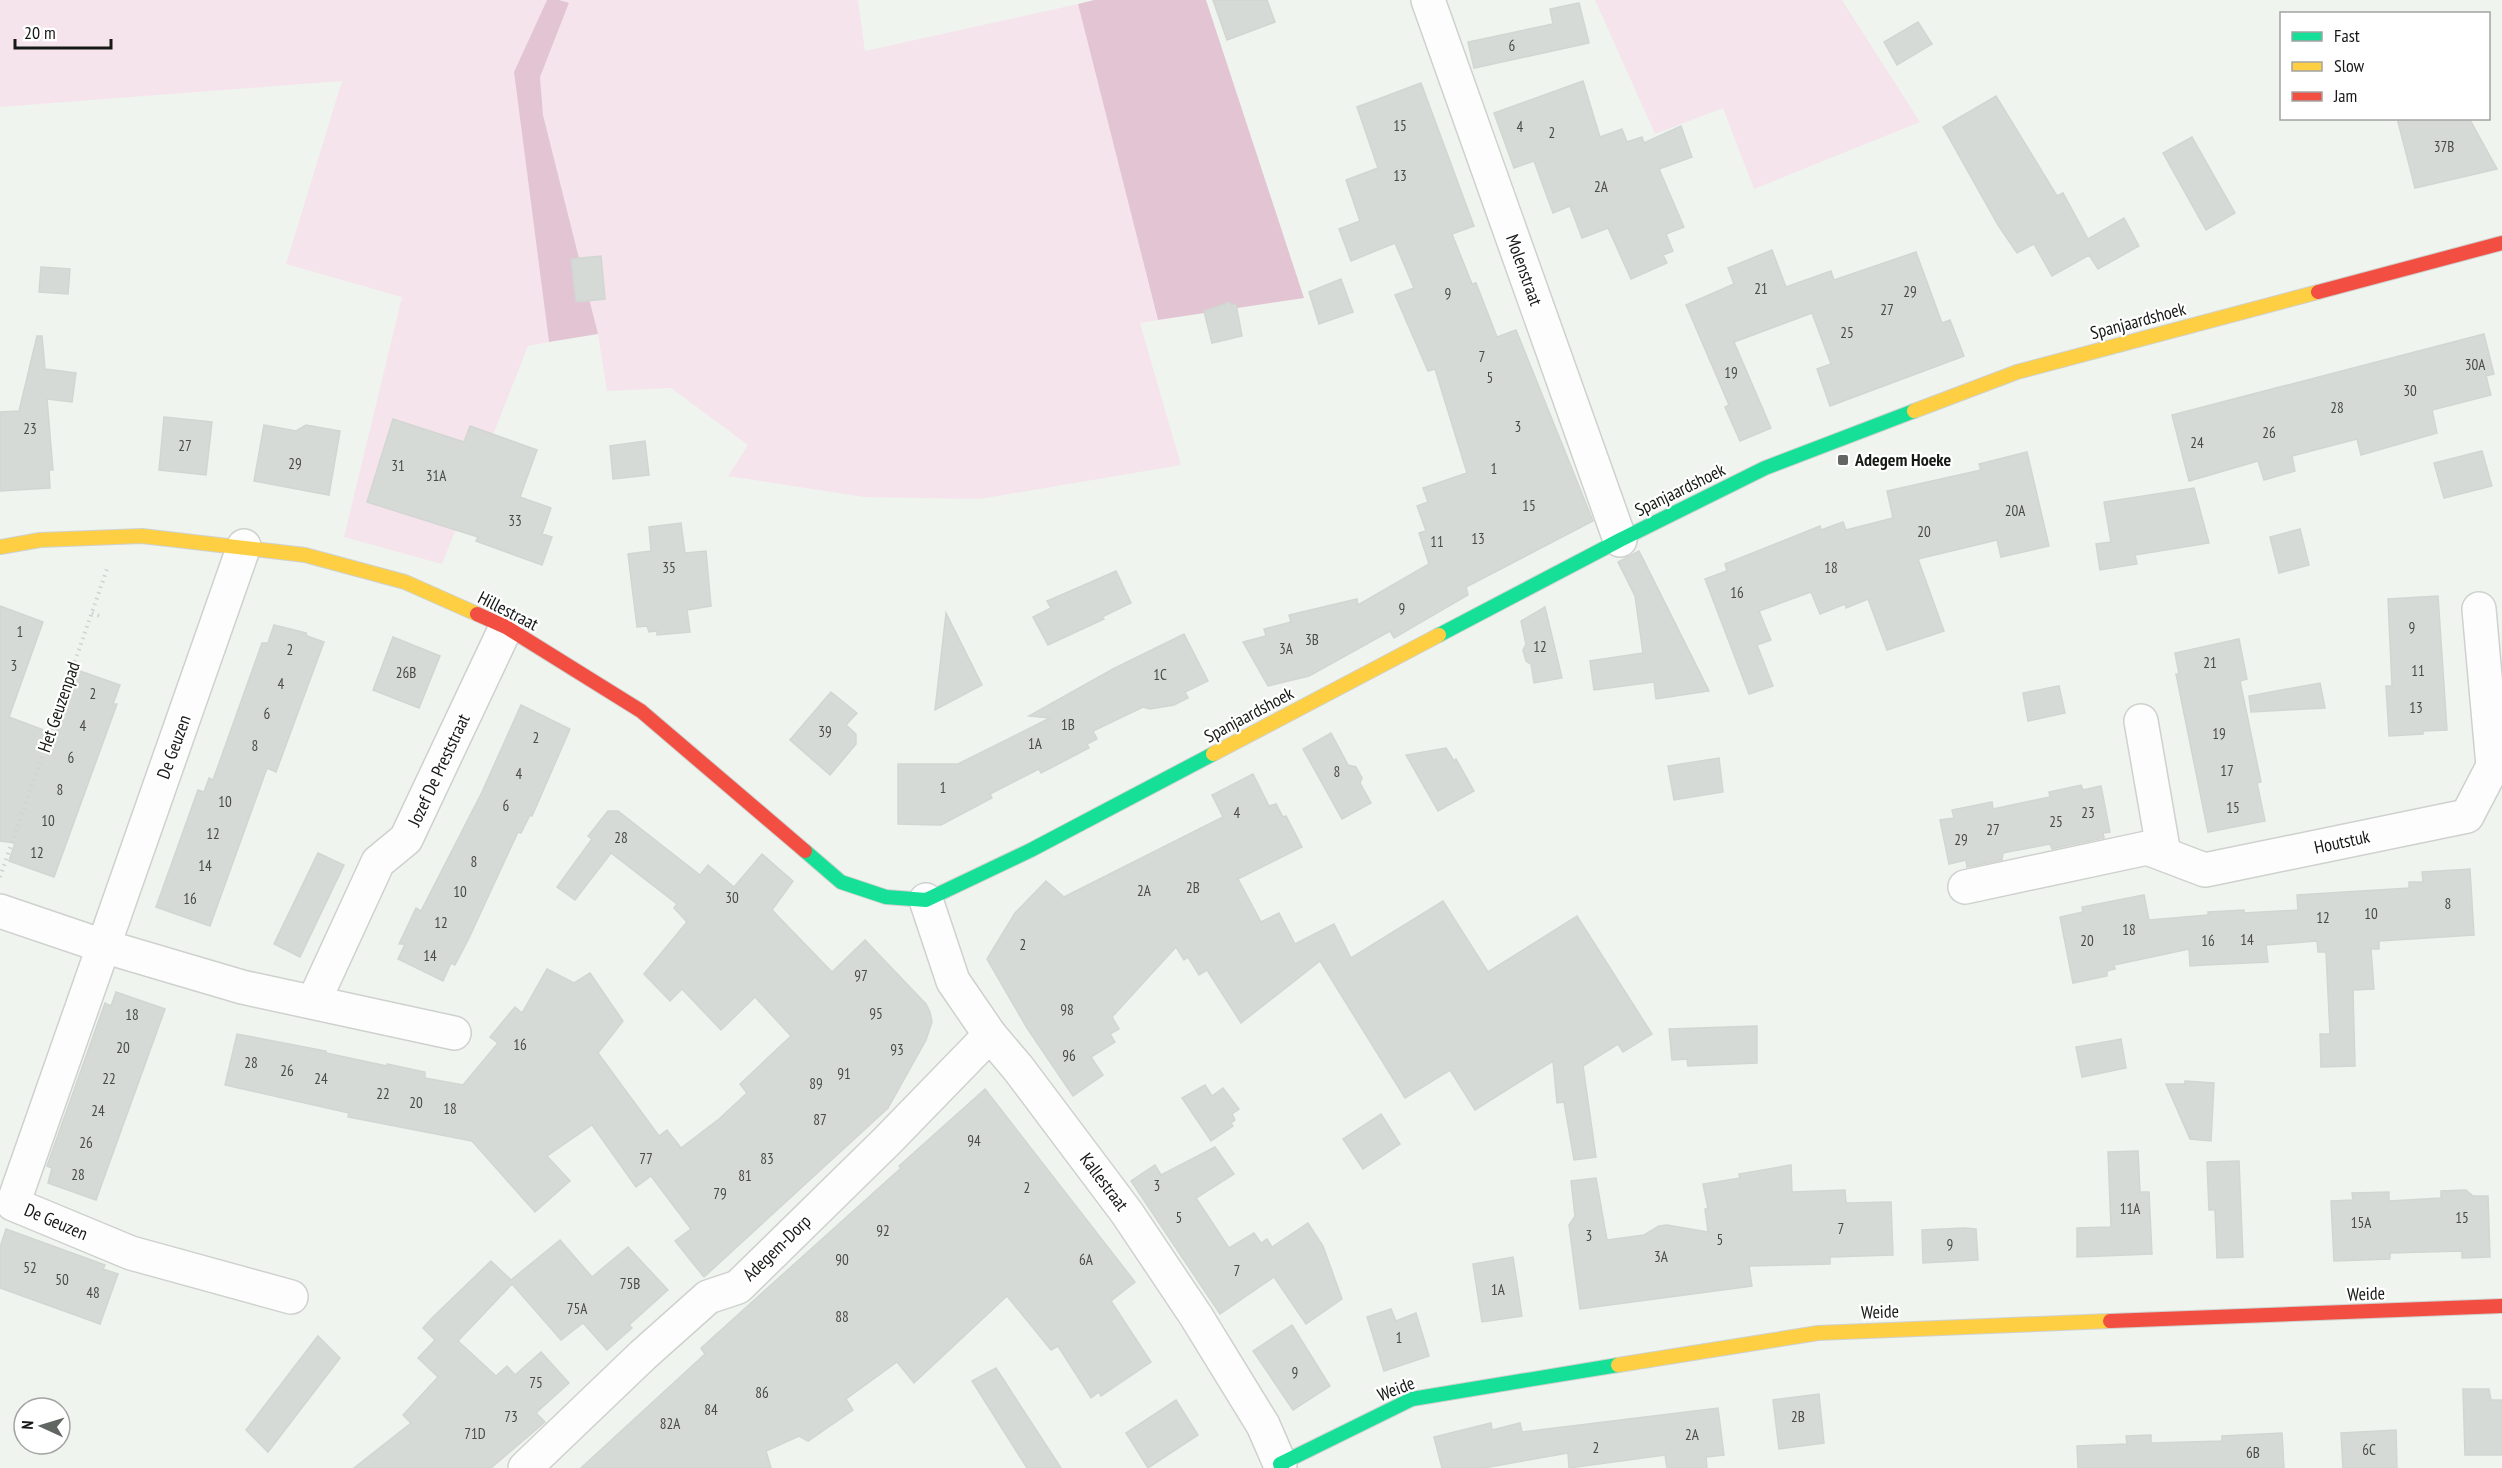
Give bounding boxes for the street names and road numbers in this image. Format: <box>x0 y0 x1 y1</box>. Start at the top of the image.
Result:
street label: Molenstraat <box>1501 231 1548 309</box>
street label: Spanjaardshoek <box>2088 297 2188 344</box>
street label: Spanjaardshoek <box>1631 458 1729 521</box>
street label: Hillestraat <box>474 586 542 636</box>
street label: Het Geuzenpad <box>32 658 85 755</box>
street label: Spanjaardshoek <box>1200 681 1297 748</box>
street label: Jozef De Preststraat <box>402 710 475 830</box>
street label: De Geuzen <box>151 712 196 782</box>
street label: Houtstuk <box>2312 824 2372 859</box>
street label: Kallestraat <box>1075 1148 1134 1215</box>
street label: De Geuzen <box>21 1198 91 1245</box>
street label: Adegem-Dorp <box>738 1209 816 1286</box>
street label: Weide <box>2347 1281 2385 1306</box>
street label: Weide <box>1861 1299 1899 1324</box>
street label: Weide <box>1374 1371 1418 1406</box>

